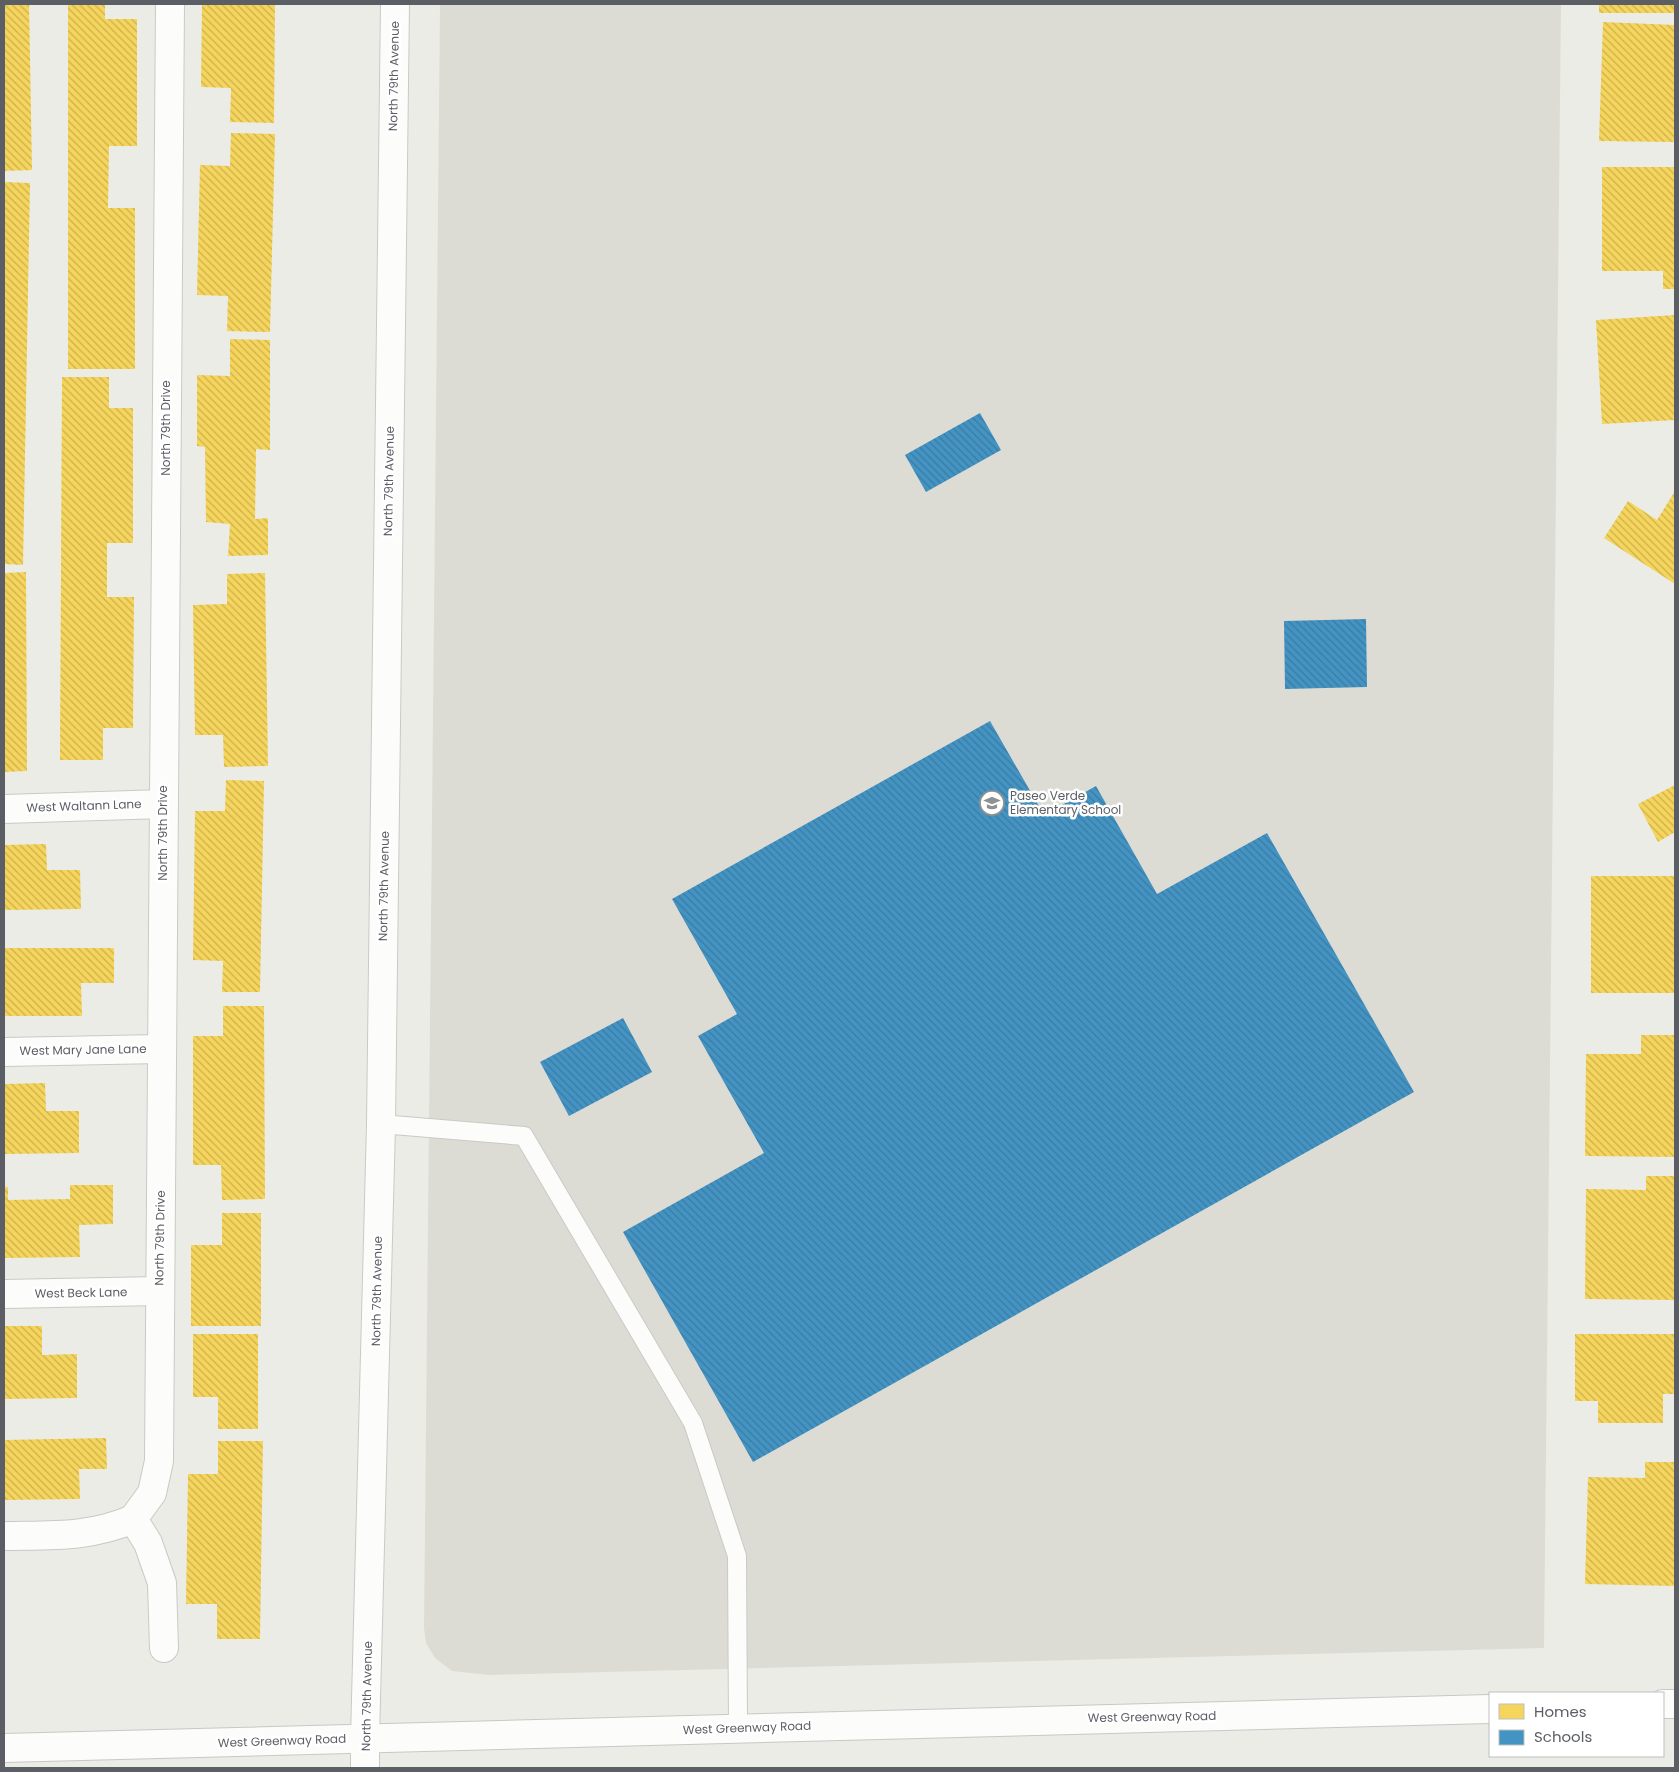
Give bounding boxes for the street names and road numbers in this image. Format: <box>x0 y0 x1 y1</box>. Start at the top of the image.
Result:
street label: North 79th Avenue <box>384 21 403 131</box>
street label: North 79th Drive <box>157 380 174 476</box>
street label: North 79th Avenue <box>379 426 398 536</box>
street label: North 79th Drive <box>154 785 171 881</box>
street label: West Waltann Lane <box>26 795 142 816</box>
street label: North 79th Avenue <box>374 831 393 941</box>
street label: West Mary Jane Lane <box>19 1040 147 1059</box>
street label: North 79th Drive <box>150 1190 169 1286</box>
street label: North 79th Avenue <box>367 1236 386 1346</box>
street label: West Beck Lane <box>34 1283 128 1302</box>
street label: North 79th Avenue <box>357 1641 376 1751</box>
street label: West Greenway Road <box>1088 1707 1216 1726</box>
street label: West Greenway Road <box>682 1717 811 1738</box>
street label: West Greenway Road <box>217 1730 346 1751</box>

